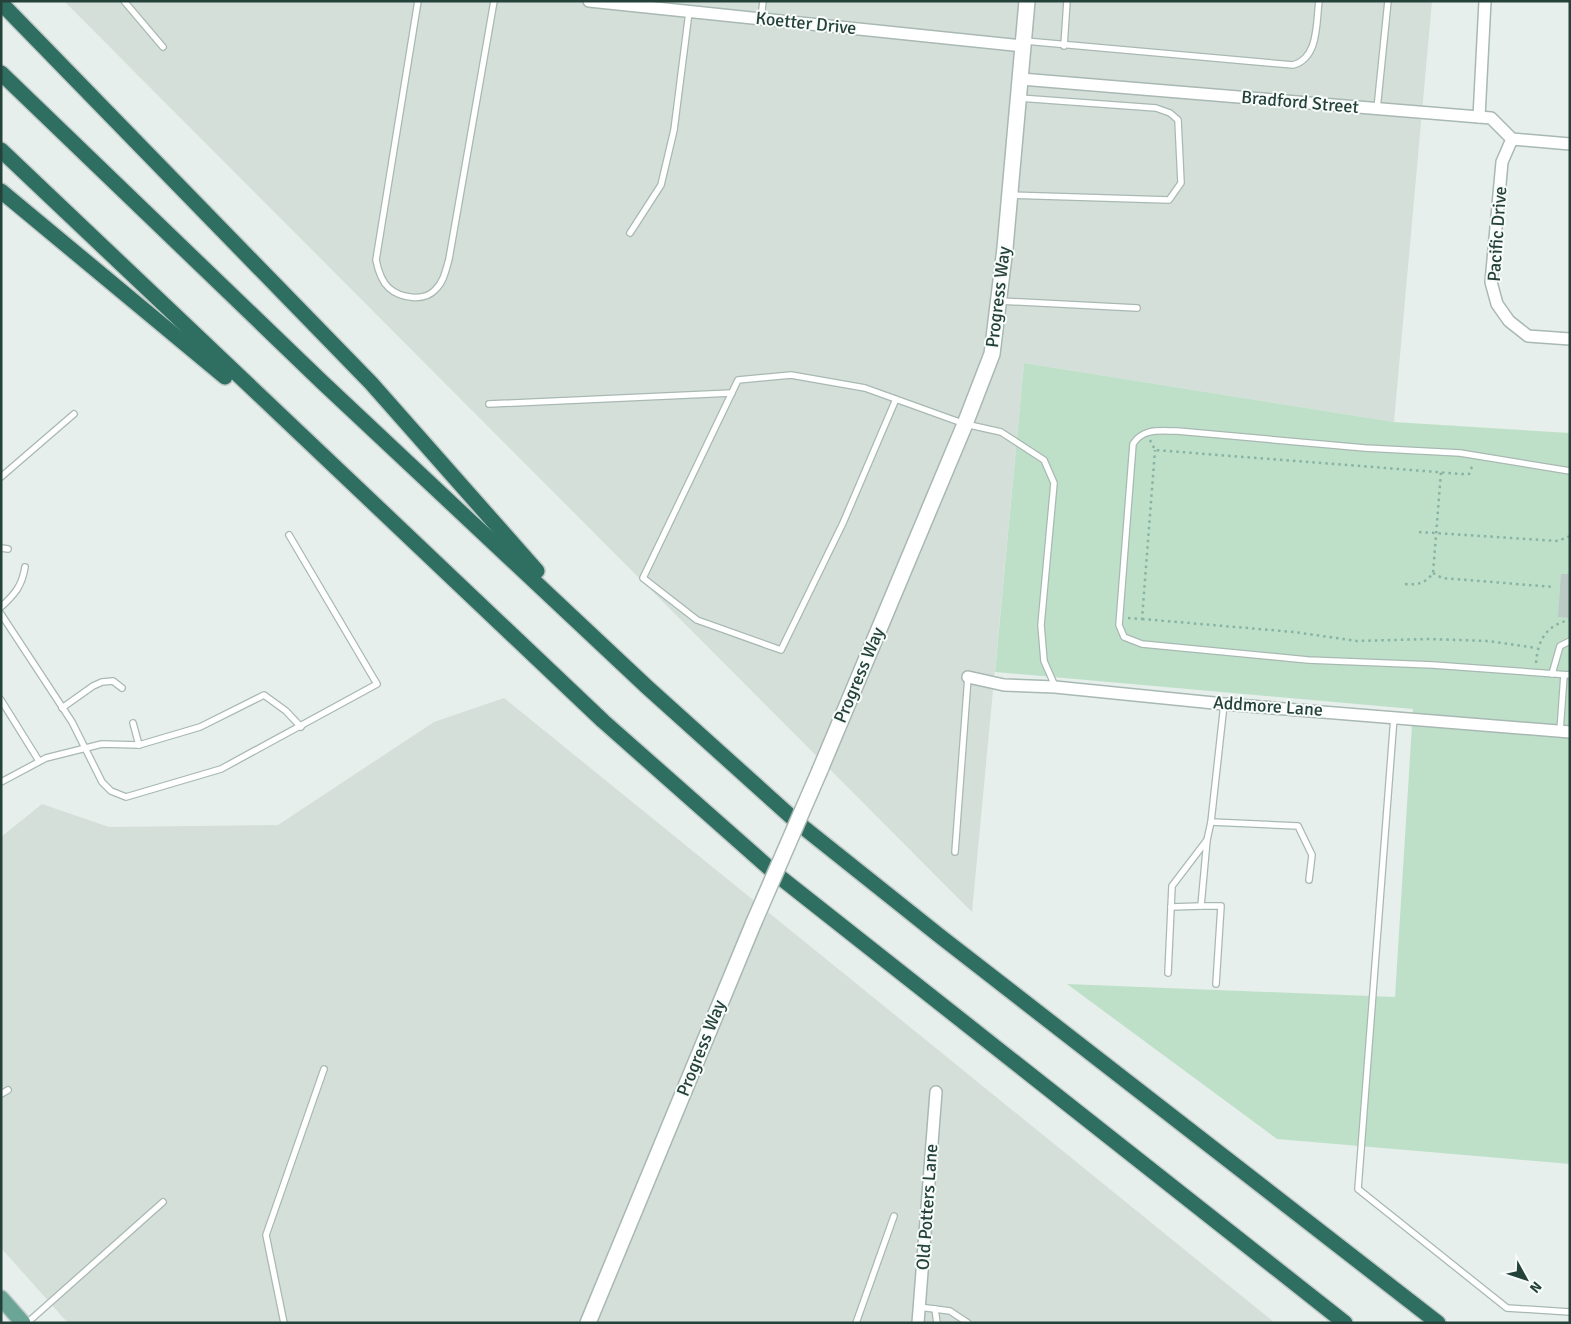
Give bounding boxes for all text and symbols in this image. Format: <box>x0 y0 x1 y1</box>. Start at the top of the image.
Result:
street label: Koetter Drive <box>755 7 857 39</box>
street label: Bradford Street <box>1240 86 1360 118</box>
street label: Pacific Drive <box>1483 186 1511 282</box>
street label: Progress Way <box>981 244 1015 349</box>
street label: Progress Way <box>829 623 889 726</box>
street label: Addmore Lane <box>1212 691 1324 721</box>
street label: Progress Way <box>672 996 731 1099</box>
street label: Old Potters Lane <box>912 1143 942 1271</box>
north arrow <box>1501 1254 1551 1304</box>
text: N <box>1526 1278 1545 1296</box>

